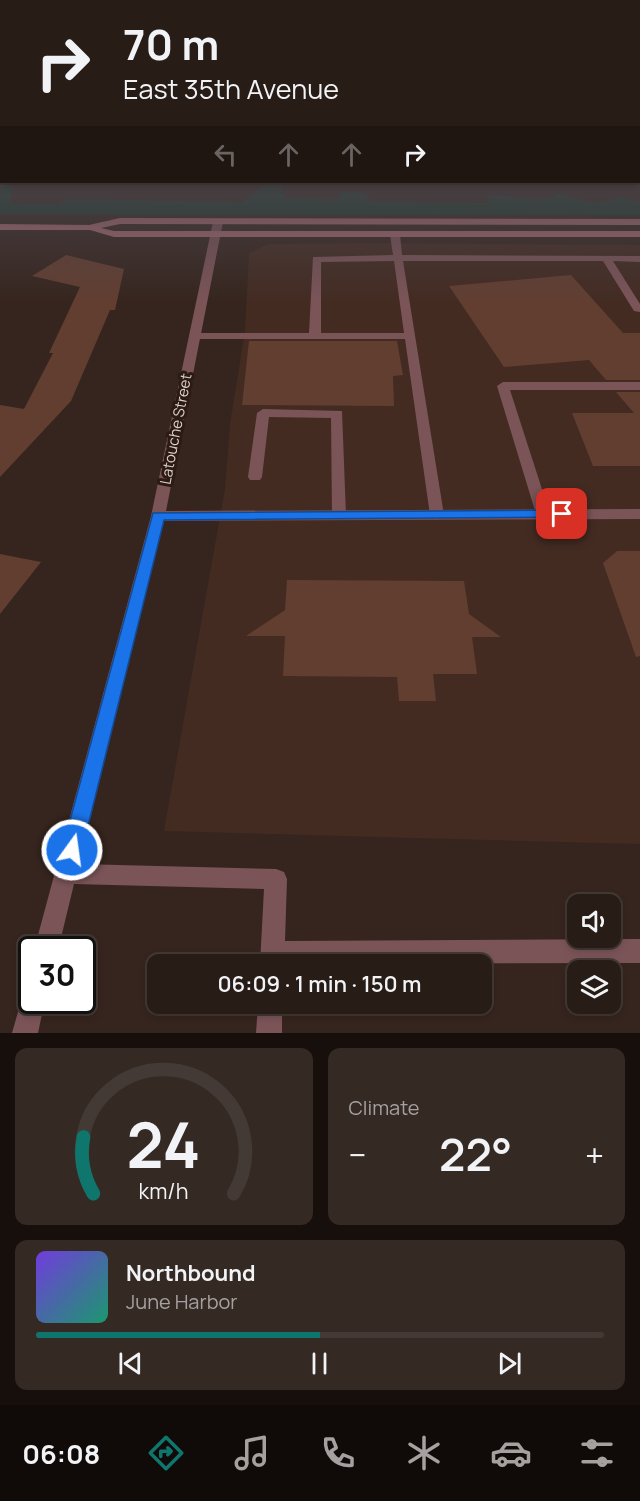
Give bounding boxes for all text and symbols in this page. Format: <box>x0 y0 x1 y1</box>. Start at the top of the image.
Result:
text: 70 m <box>123 15 219 73</box>
icon: right <box>24 24 102 102</box>
text: East 35th Avenue <box>123 70 339 107</box>
icon: left <box>209 138 242 171</box>
icon: ahead <box>272 138 305 171</box>
icon: ahead <box>335 138 368 171</box>
icon: right <box>398 138 431 171</box>
street label: Latouche Street <box>154 372 197 486</box>
pin <box>536 488 587 539</box>
icon: arrive <box>545 497 578 530</box>
position arrow <box>40 818 104 882</box>
map controls <box>567 894 621 1014</box>
button: sound <box>567 894 621 948</box>
speed limit sign: 30 <box>18 936 96 1014</box>
button: layers <box>567 960 621 1014</box>
text: 06:09 · 1 min · 150 m <box>217 969 422 999</box>
text: Climate <box>349 1094 420 1121</box>
text: 24 <box>127 1101 201 1187</box>
text: 22° <box>439 1123 512 1185</box>
text: − <box>349 1132 366 1177</box>
text: + <box>585 1132 604 1177</box>
text: km/h <box>139 1176 189 1205</box>
text: Northbound <box>126 1258 256 1288</box>
text: June Harbor <box>126 1288 238 1315</box>
icon: previous <box>114 1347 147 1380</box>
icon: pause <box>303 1347 336 1380</box>
icon: next <box>493 1347 526 1380</box>
icon: directions <box>145 1432 187 1474</box>
icon: music <box>231 1432 273 1474</box>
icon: phone <box>317 1432 359 1474</box>
icon: climate <box>403 1432 445 1474</box>
icon: car <box>490 1432 532 1474</box>
icon: filters <box>576 1432 618 1474</box>
text: 06:08 <box>22 1435 100 1472</box>

